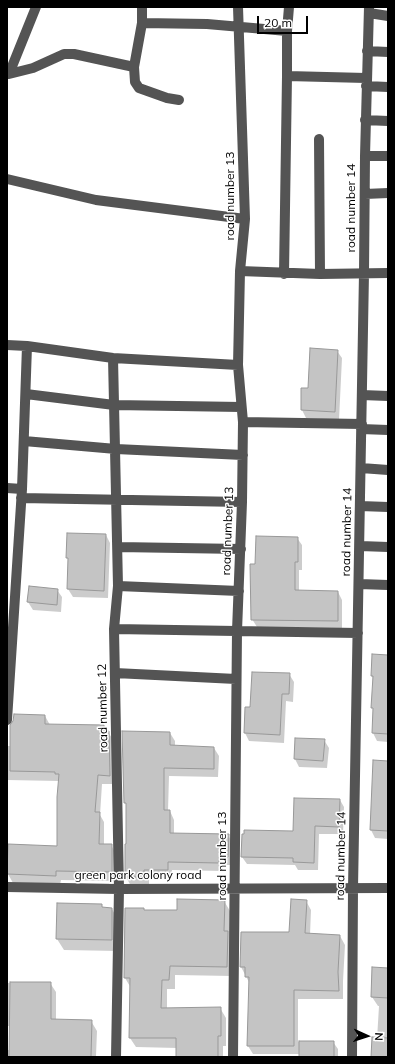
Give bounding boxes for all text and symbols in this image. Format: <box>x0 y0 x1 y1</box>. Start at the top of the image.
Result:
scale bar <box>259 8 310 34</box>
text: 20 m <box>264 15 292 30</box>
street label: road number 13 <box>223 152 237 240</box>
street label: road number 14 <box>344 164 358 252</box>
street label: road number 13 <box>219 486 237 576</box>
street label: road number 14 <box>339 487 355 577</box>
street label: road number 12 <box>95 663 111 753</box>
street label: road number 14 <box>333 811 349 901</box>
street label: road number 13 <box>215 812 229 900</box>
street label: green park colony road <box>74 868 202 882</box>
north arrow <box>347 1016 387 1056</box>
text: N <box>372 1032 386 1041</box>

